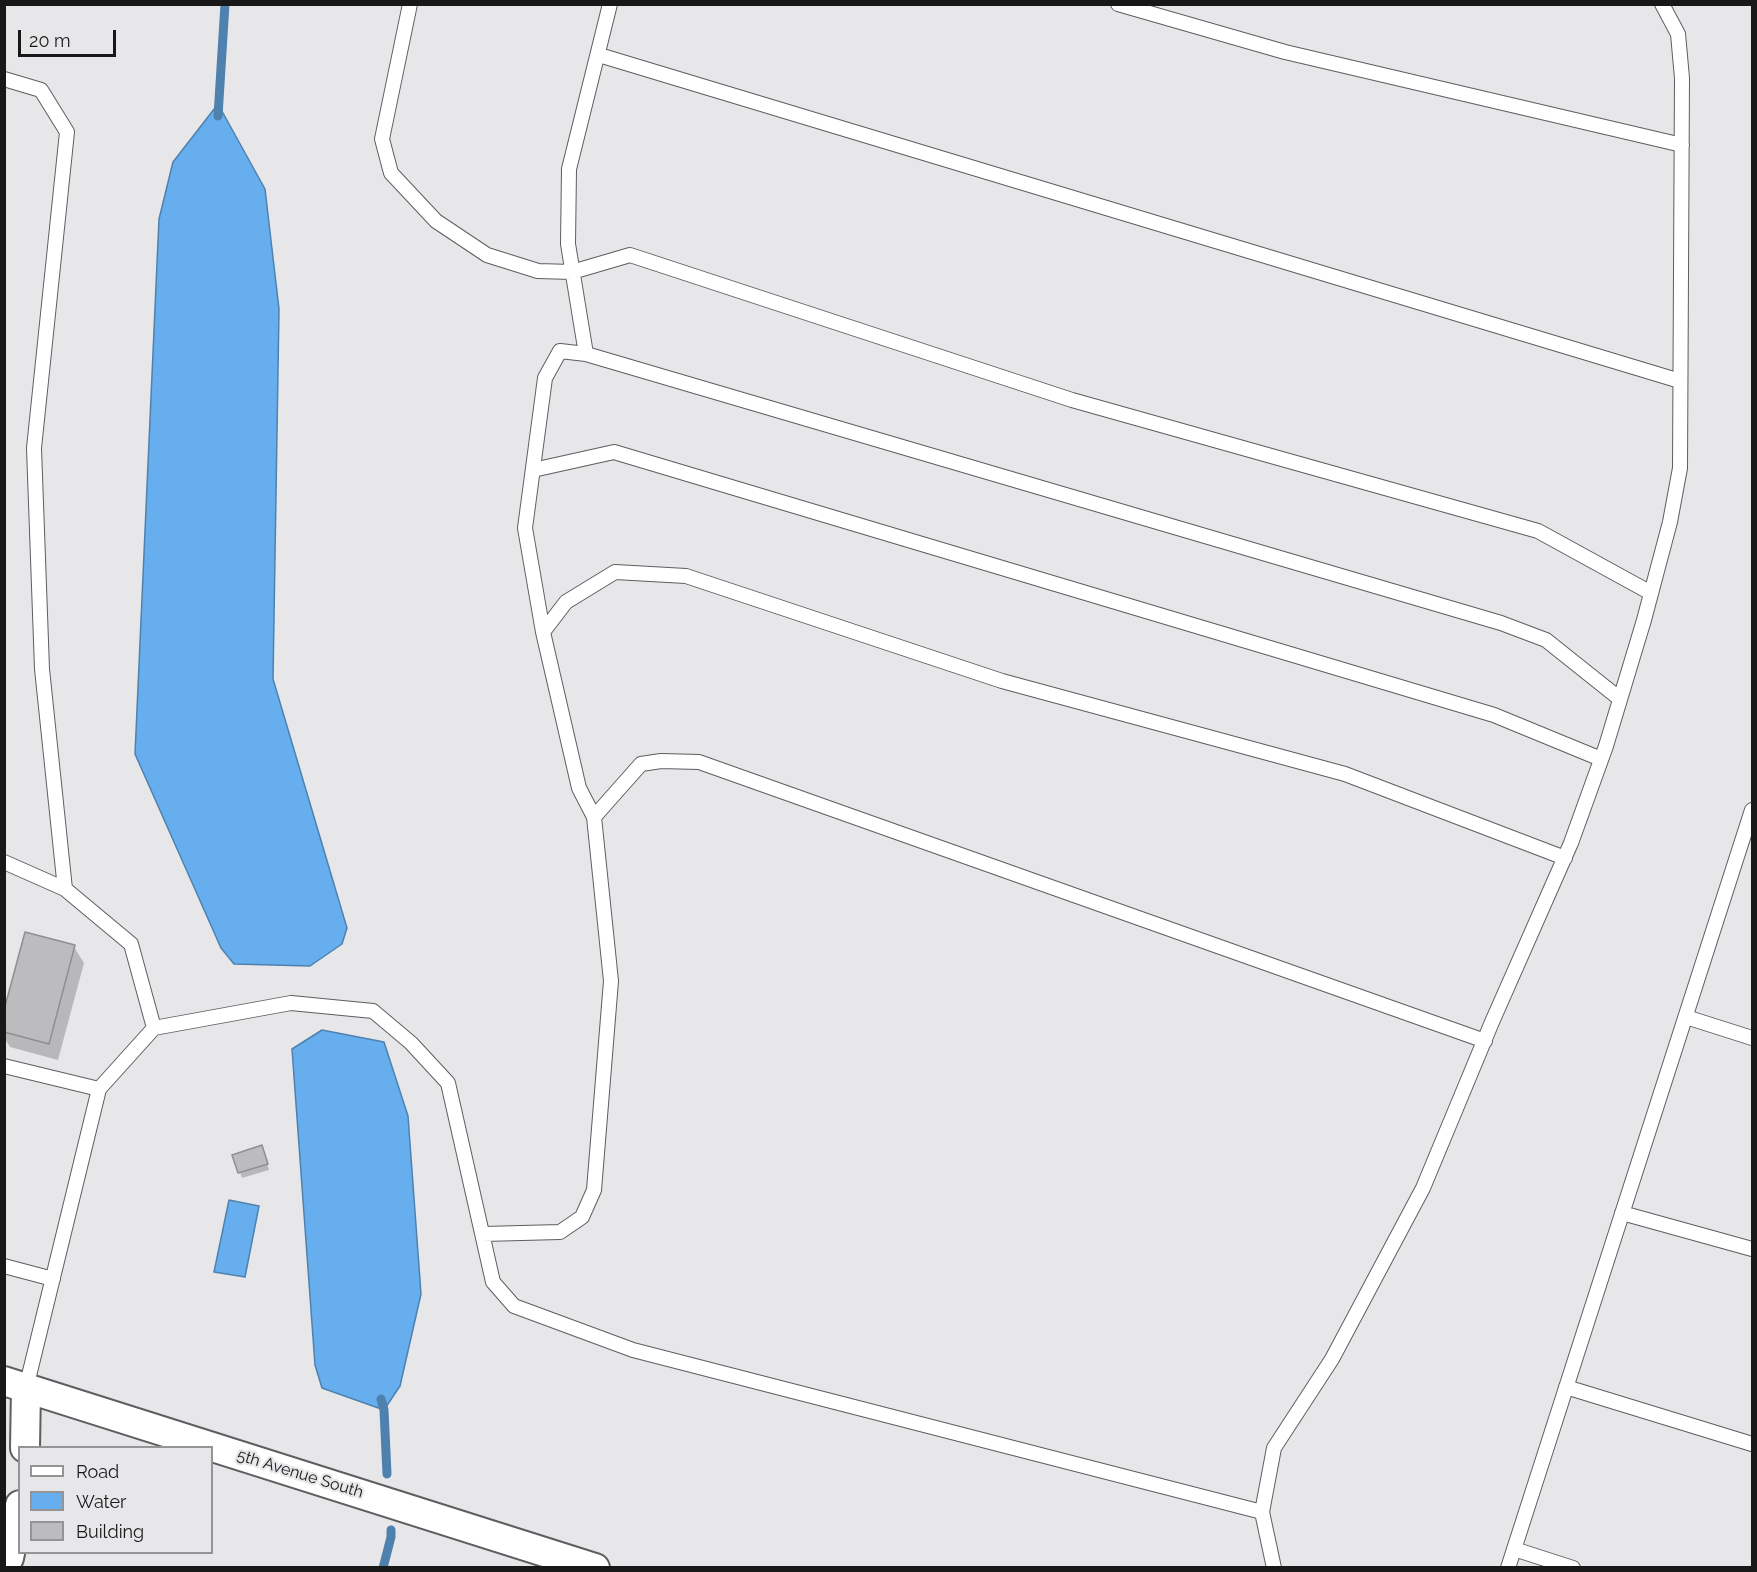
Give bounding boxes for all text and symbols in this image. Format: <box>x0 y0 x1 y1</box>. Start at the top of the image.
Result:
scale bar <box>21 18 118 56</box>
text: 20 m <box>29 30 71 51</box>
legend <box>18 1446 213 1554</box>
street label: 5th Avenue South <box>234 1446 366 1502</box>
text: Road <box>76 1461 119 1482</box>
text: Water <box>76 1491 126 1512</box>
text: Building <box>76 1521 144 1542</box>

